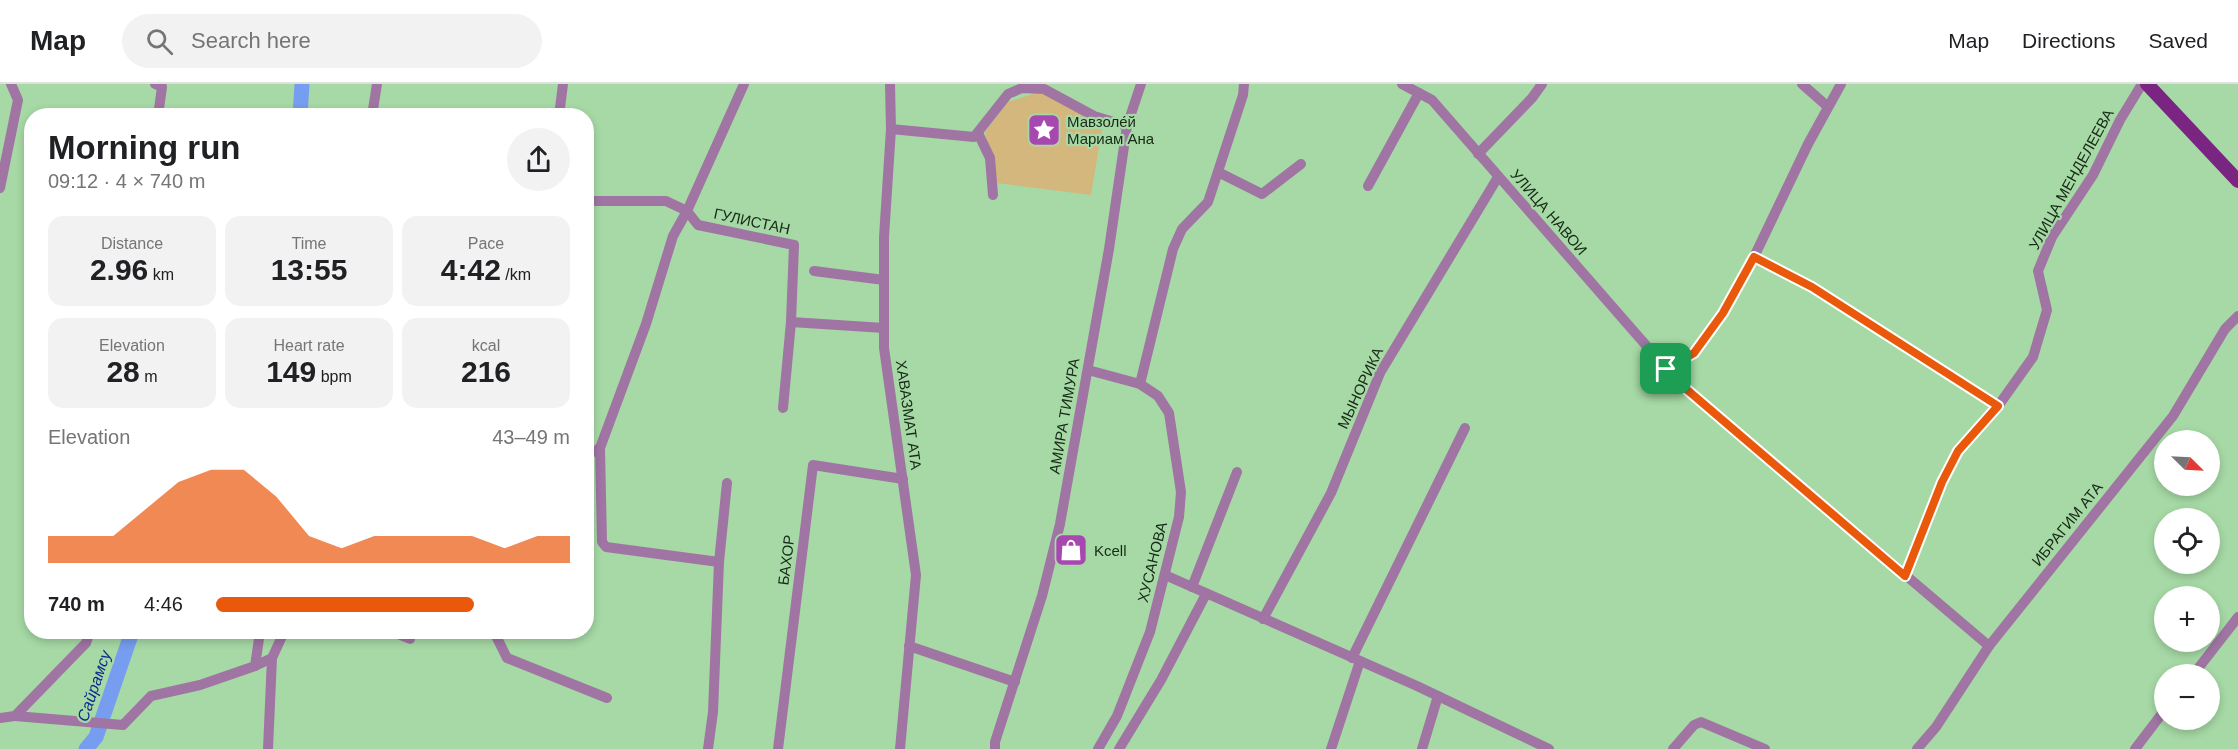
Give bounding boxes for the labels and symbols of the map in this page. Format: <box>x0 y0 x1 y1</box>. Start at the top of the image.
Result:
street label: УЛИЦА МЕНДЕЛЕЕВА <box>2025 106 2117 252</box>
place icon: Мавзоле́й Мариам Ана <box>1026 112 1062 148</box>
place label: Мавзоле́й Мариам Ана <box>1067 113 1155 147</box>
street label: УЛИЦА НАВОИ <box>1507 166 1591 258</box>
street label: ГУЛИСТАН <box>712 205 792 237</box>
pin <box>1640 343 1691 394</box>
street label: МЫНОРИКА <box>1334 345 1386 431</box>
street label: АМИРА ТИМУРА <box>1045 357 1083 475</box>
street label: ХАВАЗМАТ АТА <box>893 359 925 471</box>
north arrow <box>2154 430 2220 496</box>
street label: ИБРАГИМ АТА <box>2028 479 2106 569</box>
street label: ХУСАНОВА <box>1134 520 1170 604</box>
shop icon: Kcell <box>1053 532 1089 568</box>
street label: БАХОР <box>774 534 798 586</box>
place label: Kcell <box>1094 542 1127 559</box>
water label: Сайрамсу <box>74 647 114 724</box>

